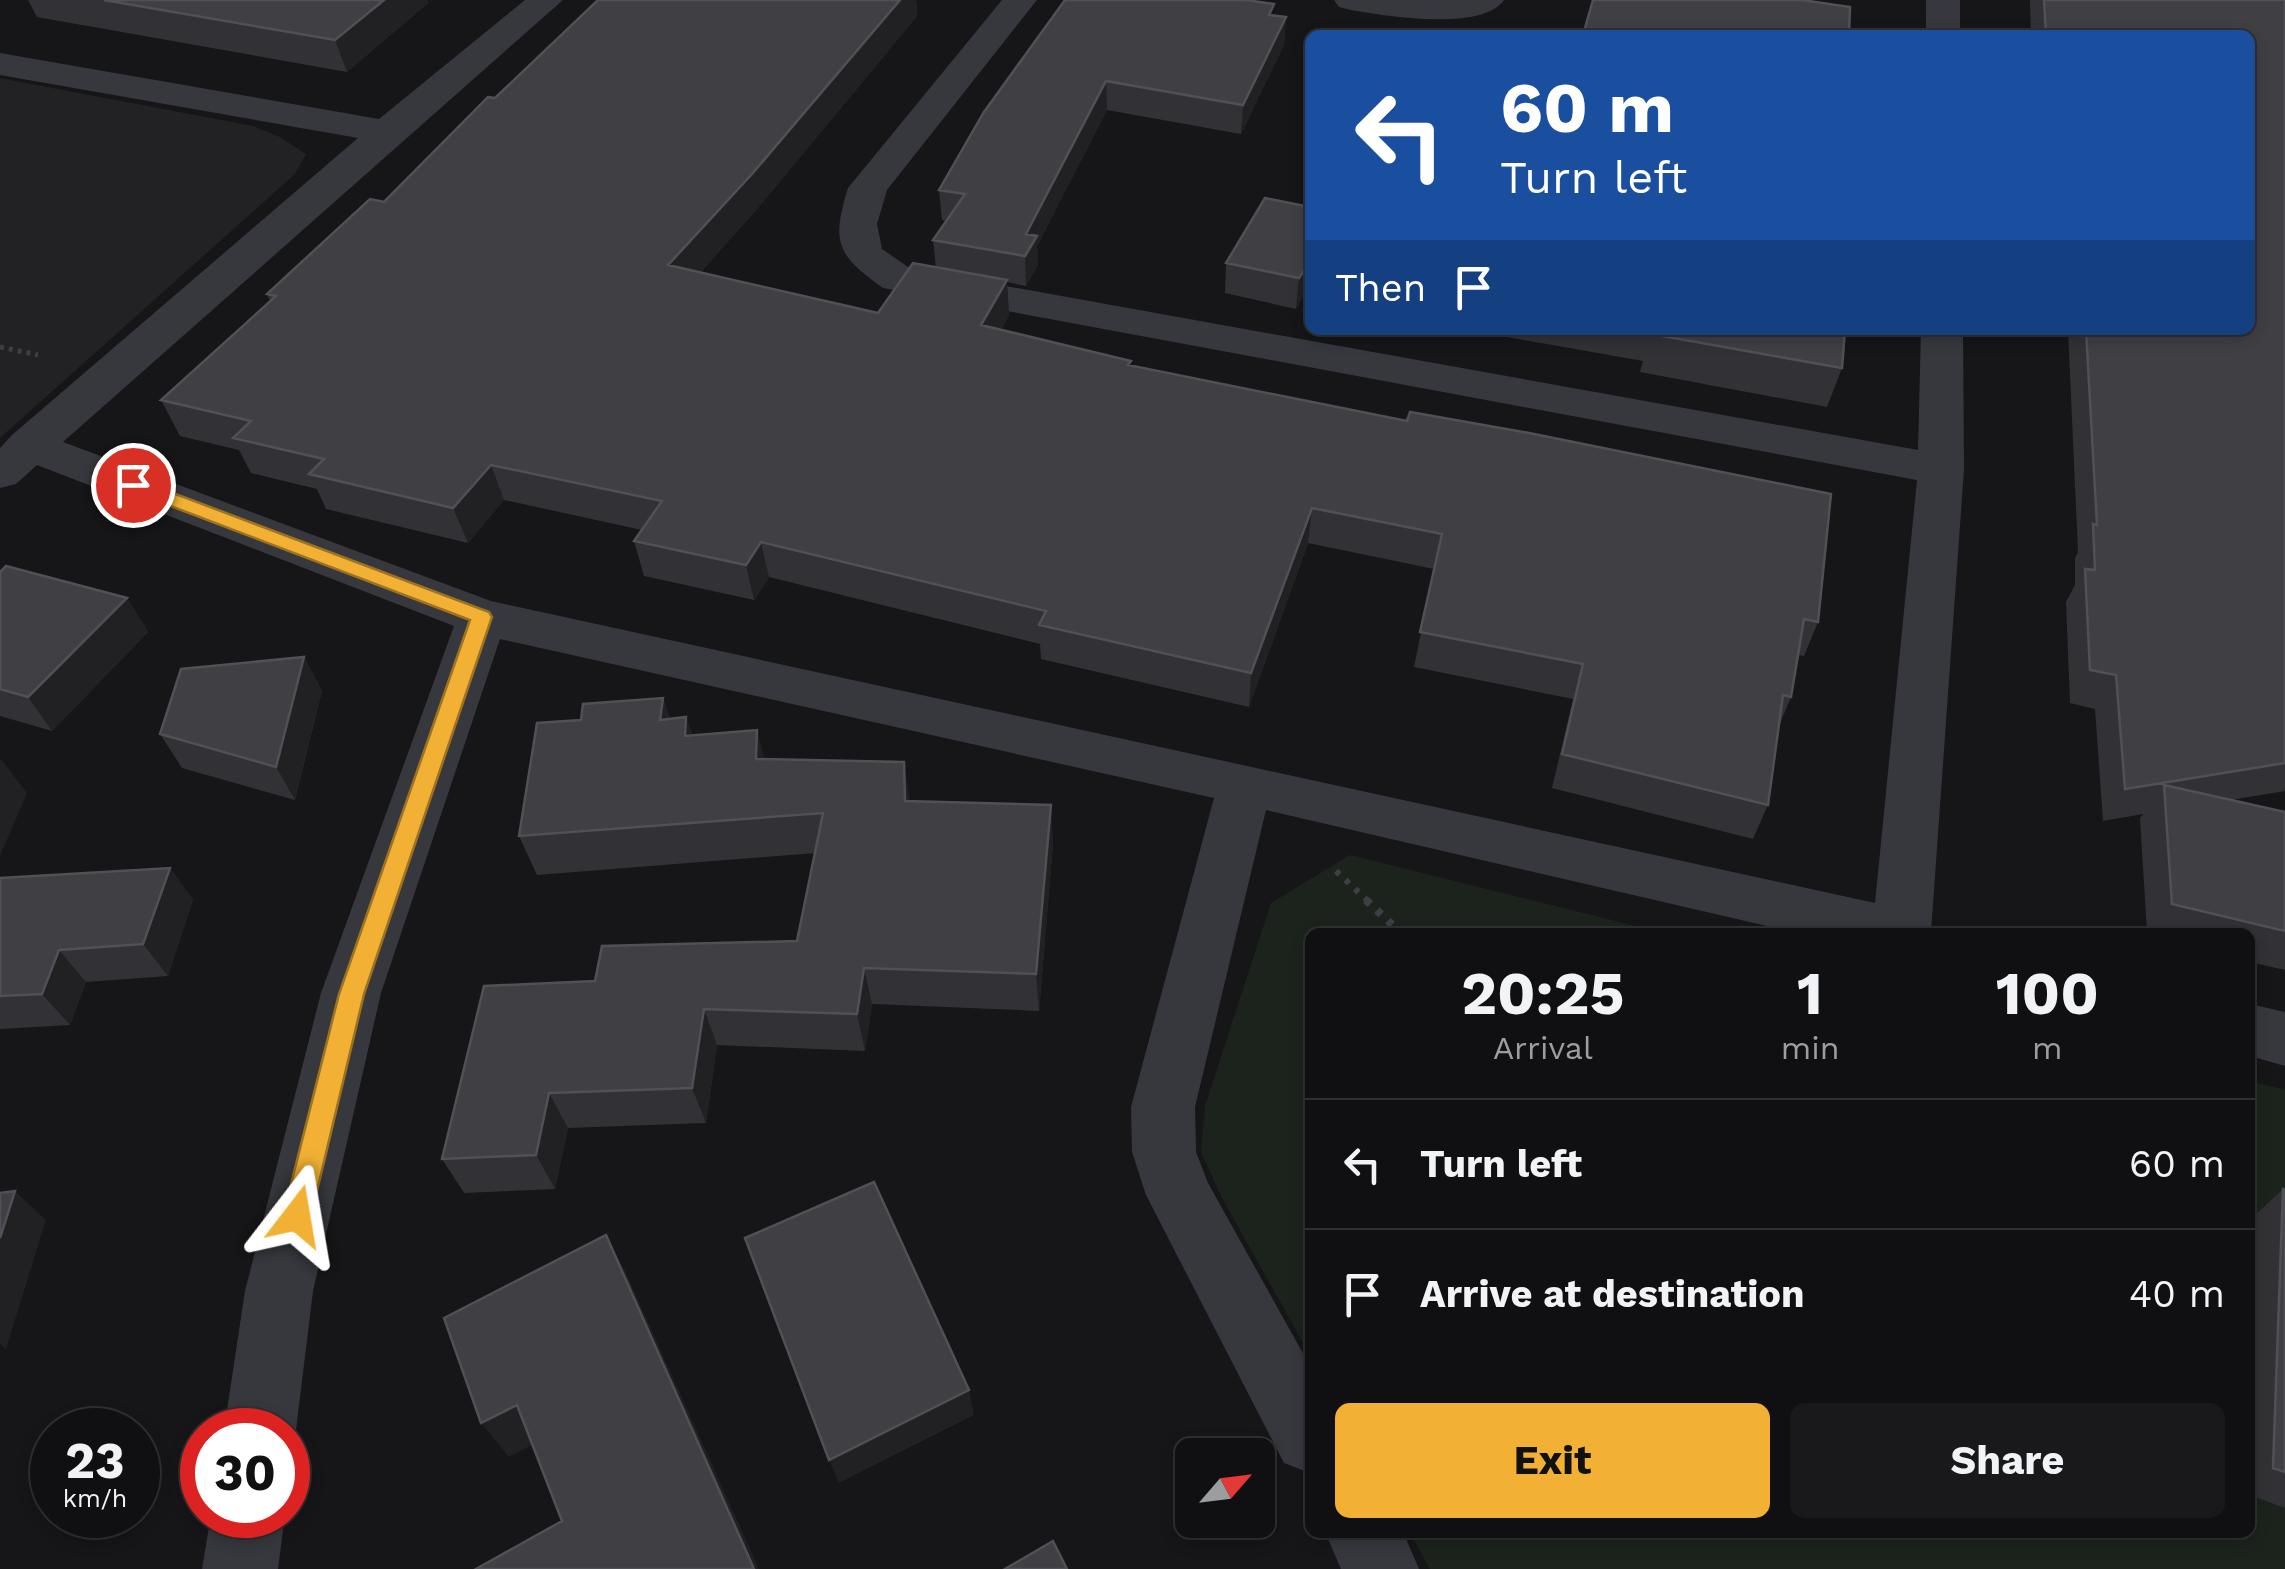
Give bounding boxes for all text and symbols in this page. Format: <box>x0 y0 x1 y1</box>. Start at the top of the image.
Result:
text: 60 m <box>1500 67 1674 149</box>
icon: left <box>1335 70 1465 200</box>
text: Turn left <box>1500 151 1687 204</box>
icon: arrive <box>1446 260 1501 315</box>
text: Then <box>1335 266 1426 310</box>
pin <box>91 443 176 528</box>
icon: arrive <box>106 458 161 513</box>
text: 20:25 <box>1461 958 1624 1029</box>
text: 1 <box>1797 958 1823 1029</box>
text: 100 <box>1996 958 2099 1029</box>
text: Arrival <box>1493 1029 1593 1067</box>
text: min <box>1781 1029 1839 1067</box>
text: m <box>2032 1029 2062 1067</box>
icon: left <box>1335 1137 1390 1192</box>
text: Turn left <box>1420 1142 1582 1186</box>
text: 60 m <box>2129 1142 2225 1186</box>
position arrow <box>245 1164 349 1268</box>
icon: arrive <box>1335 1267 1390 1322</box>
text: Arrive at destination <box>1420 1272 1805 1316</box>
text: 40 m <box>2129 1272 2225 1316</box>
button: Exit <box>1335 1403 1770 1518</box>
button: Share <box>1790 1403 2225 1518</box>
speed limit sign: 30 <box>180 1408 310 1538</box>
text: 23 <box>65 1431 125 1490</box>
north arrow <box>1175 1438 1275 1538</box>
map controls <box>1175 1438 1275 1538</box>
text: km/h <box>63 1484 127 1513</box>

